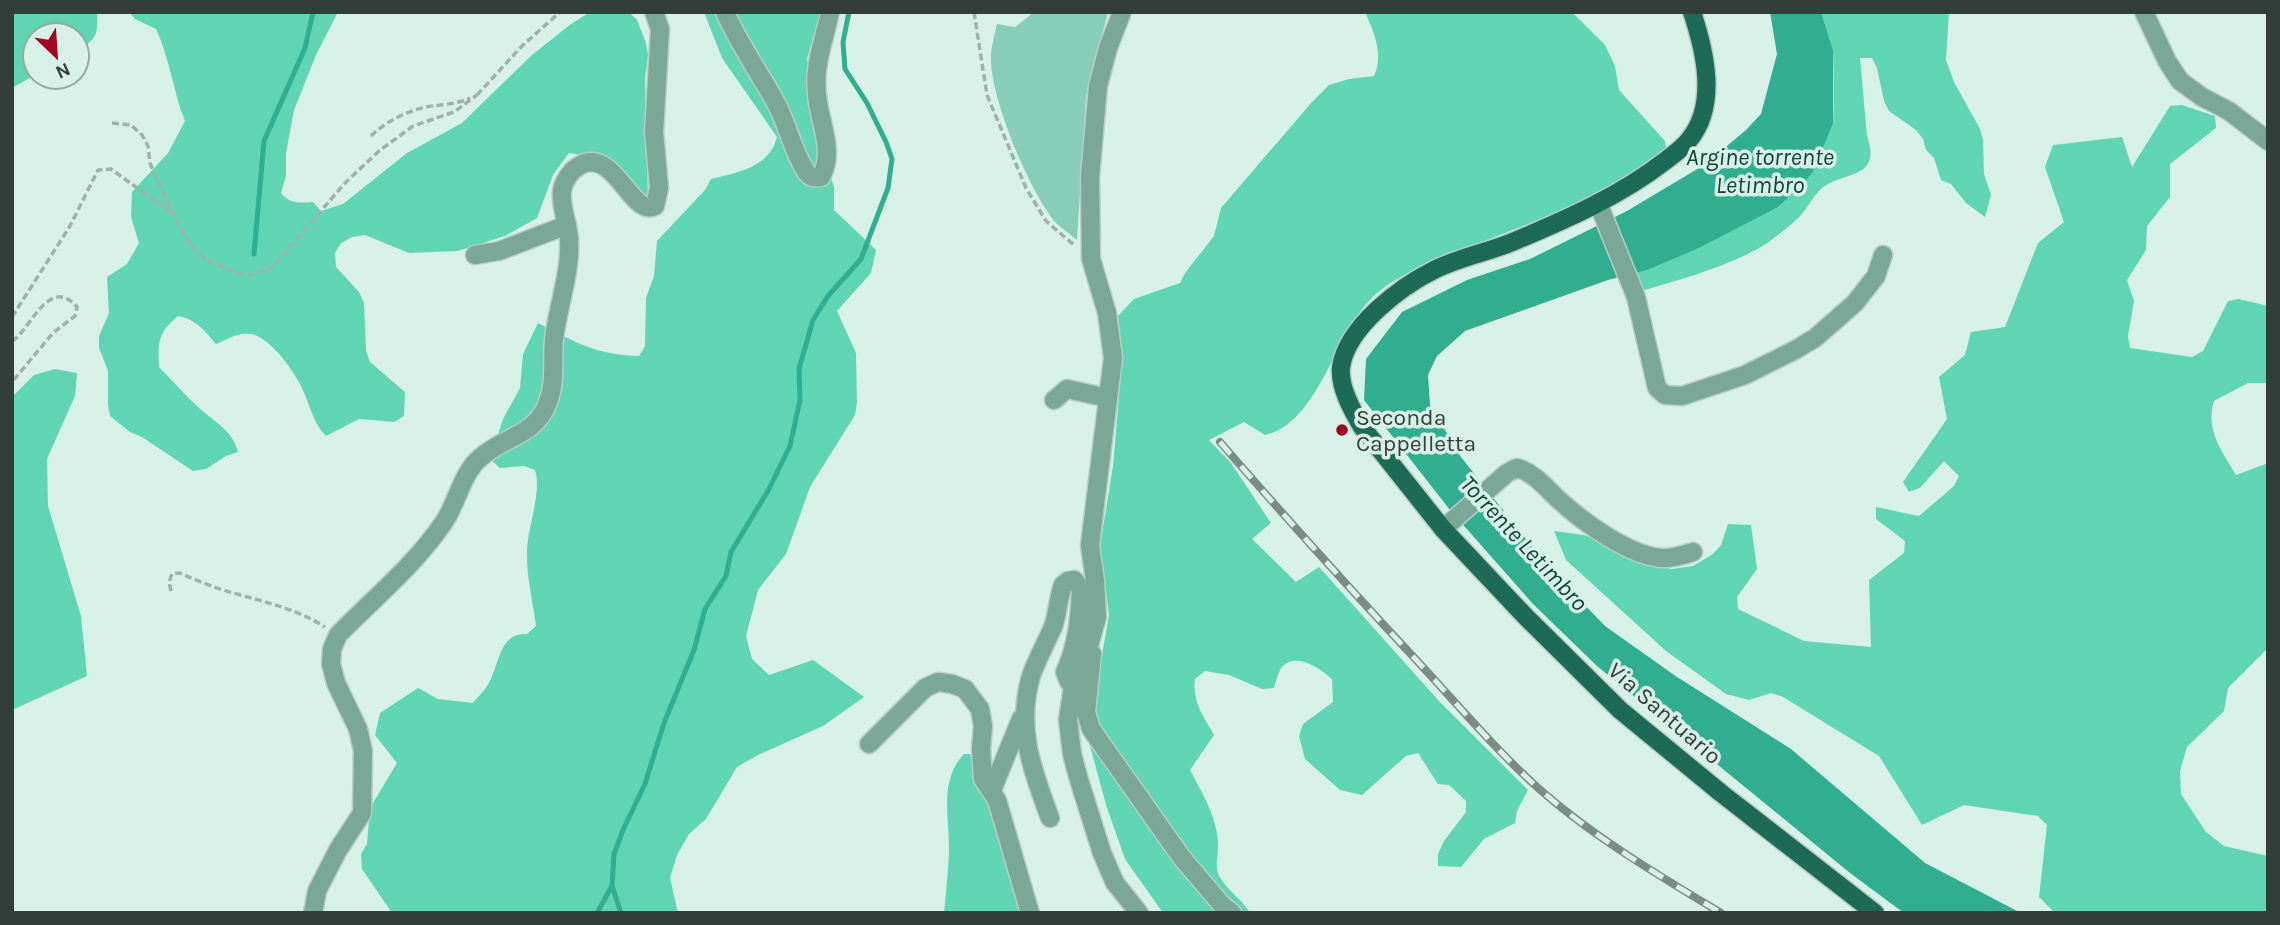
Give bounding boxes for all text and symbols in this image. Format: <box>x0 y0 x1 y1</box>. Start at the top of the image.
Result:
north arrow <box>21 21 91 91</box>
text: N <box>52 58 74 83</box>
water label: Argine torrente Letimbro <box>1686 143 1834 199</box>
place label: Seconda Cappelletta <box>1356 404 1476 457</box>
marker: Seconda Cappelletta <box>1334 422 1350 438</box>
water label: Torrente Letimbro <box>1454 470 1594 617</box>
street label: Via Santuario <box>1602 657 1727 770</box>

